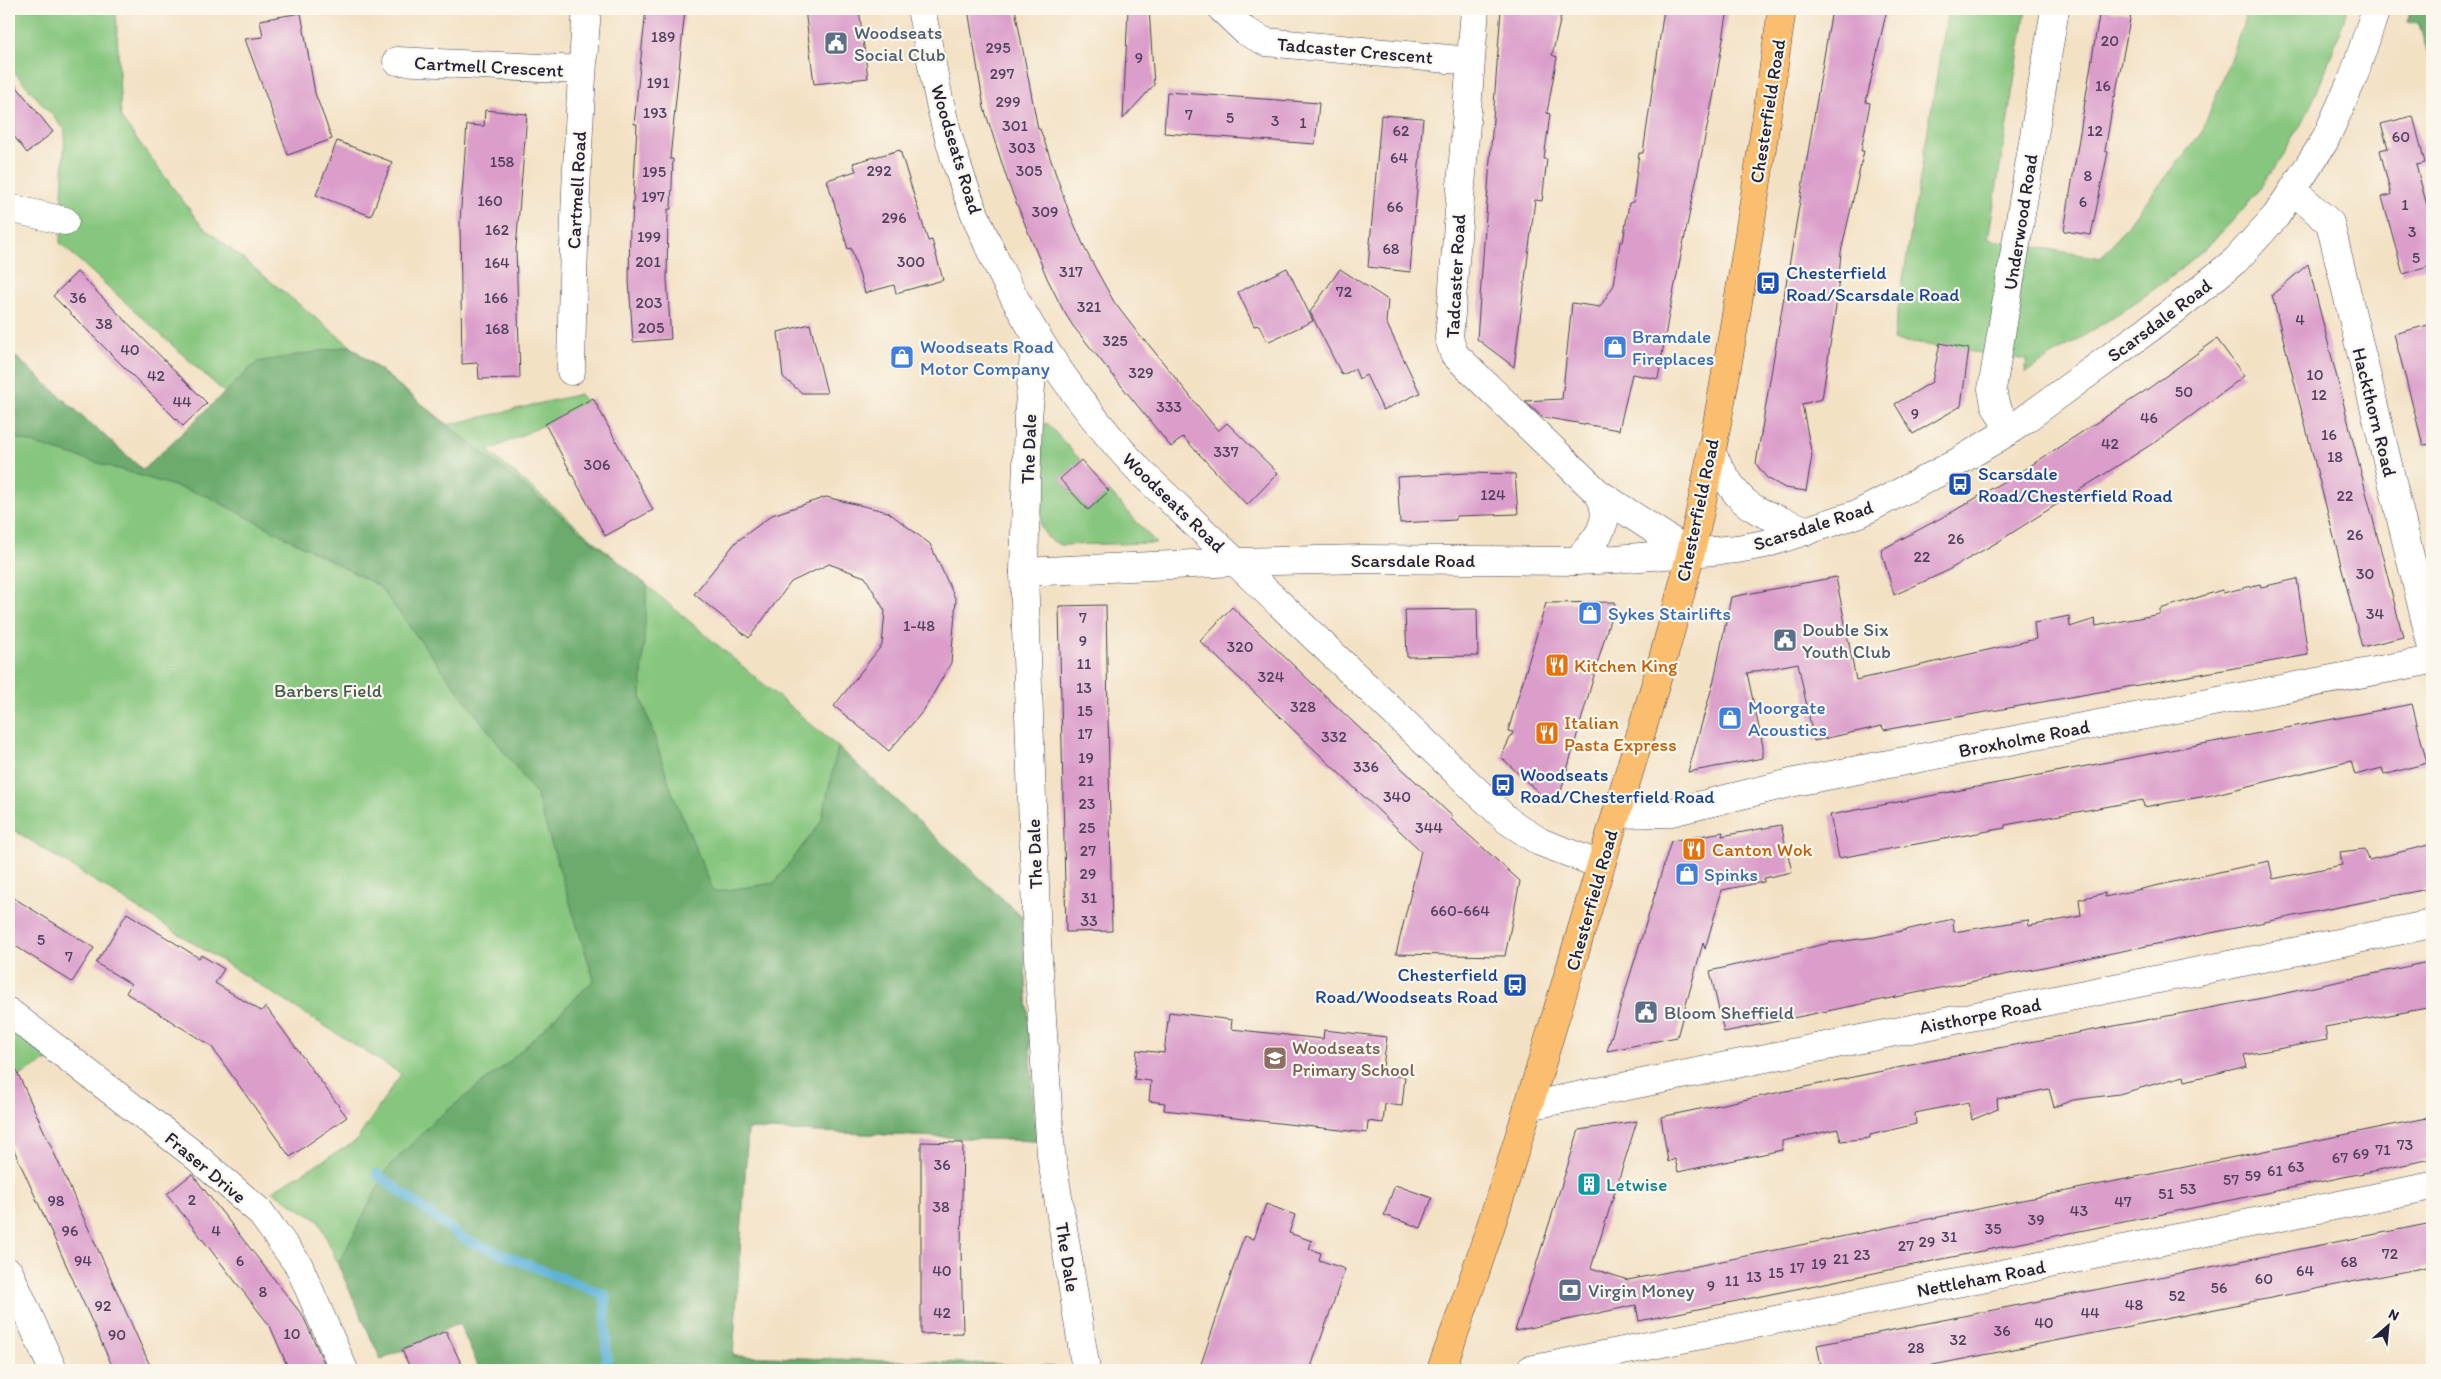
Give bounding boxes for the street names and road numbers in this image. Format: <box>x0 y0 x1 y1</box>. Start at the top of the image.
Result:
street label: Tadcaster Crescent <box>1276 32 1434 69</box>
street label: Chesterfield Road <box>1745 37 1790 185</box>
street label: Cartmell Crescent <box>414 51 564 82</box>
street label: Woodseats Road <box>926 82 987 217</box>
street label: Cartmell Road <box>562 130 591 250</box>
street label: Underwood Road <box>1998 152 2043 292</box>
street label: Tadcaster Road <box>1441 213 1470 339</box>
street label: Scarsdale Road <box>2103 273 2217 367</box>
street label: Hackthorn Road <box>2347 345 2402 480</box>
street label: The Dale <box>1016 414 1041 484</box>
street label: Chesterfield Road <box>1671 436 1724 584</box>
street label: Woodseats Road <box>1117 448 1230 557</box>
street label: Scarsdale Road <box>1750 495 1877 556</box>
street label: Scarsdale Road <box>1351 549 1476 572</box>
street label: Broxholme Road <box>1957 714 2092 762</box>
street label: The Dale <box>1022 819 1047 889</box>
street label: Chesterfield Road <box>1560 826 1623 973</box>
street label: Aisthorpe Road <box>1917 992 2044 1039</box>
street label: Fraser Drive <box>160 1127 251 1208</box>
street label: The Dale <box>1051 1221 1084 1294</box>
street label: Nettleham Road <box>1915 1255 2048 1302</box>

